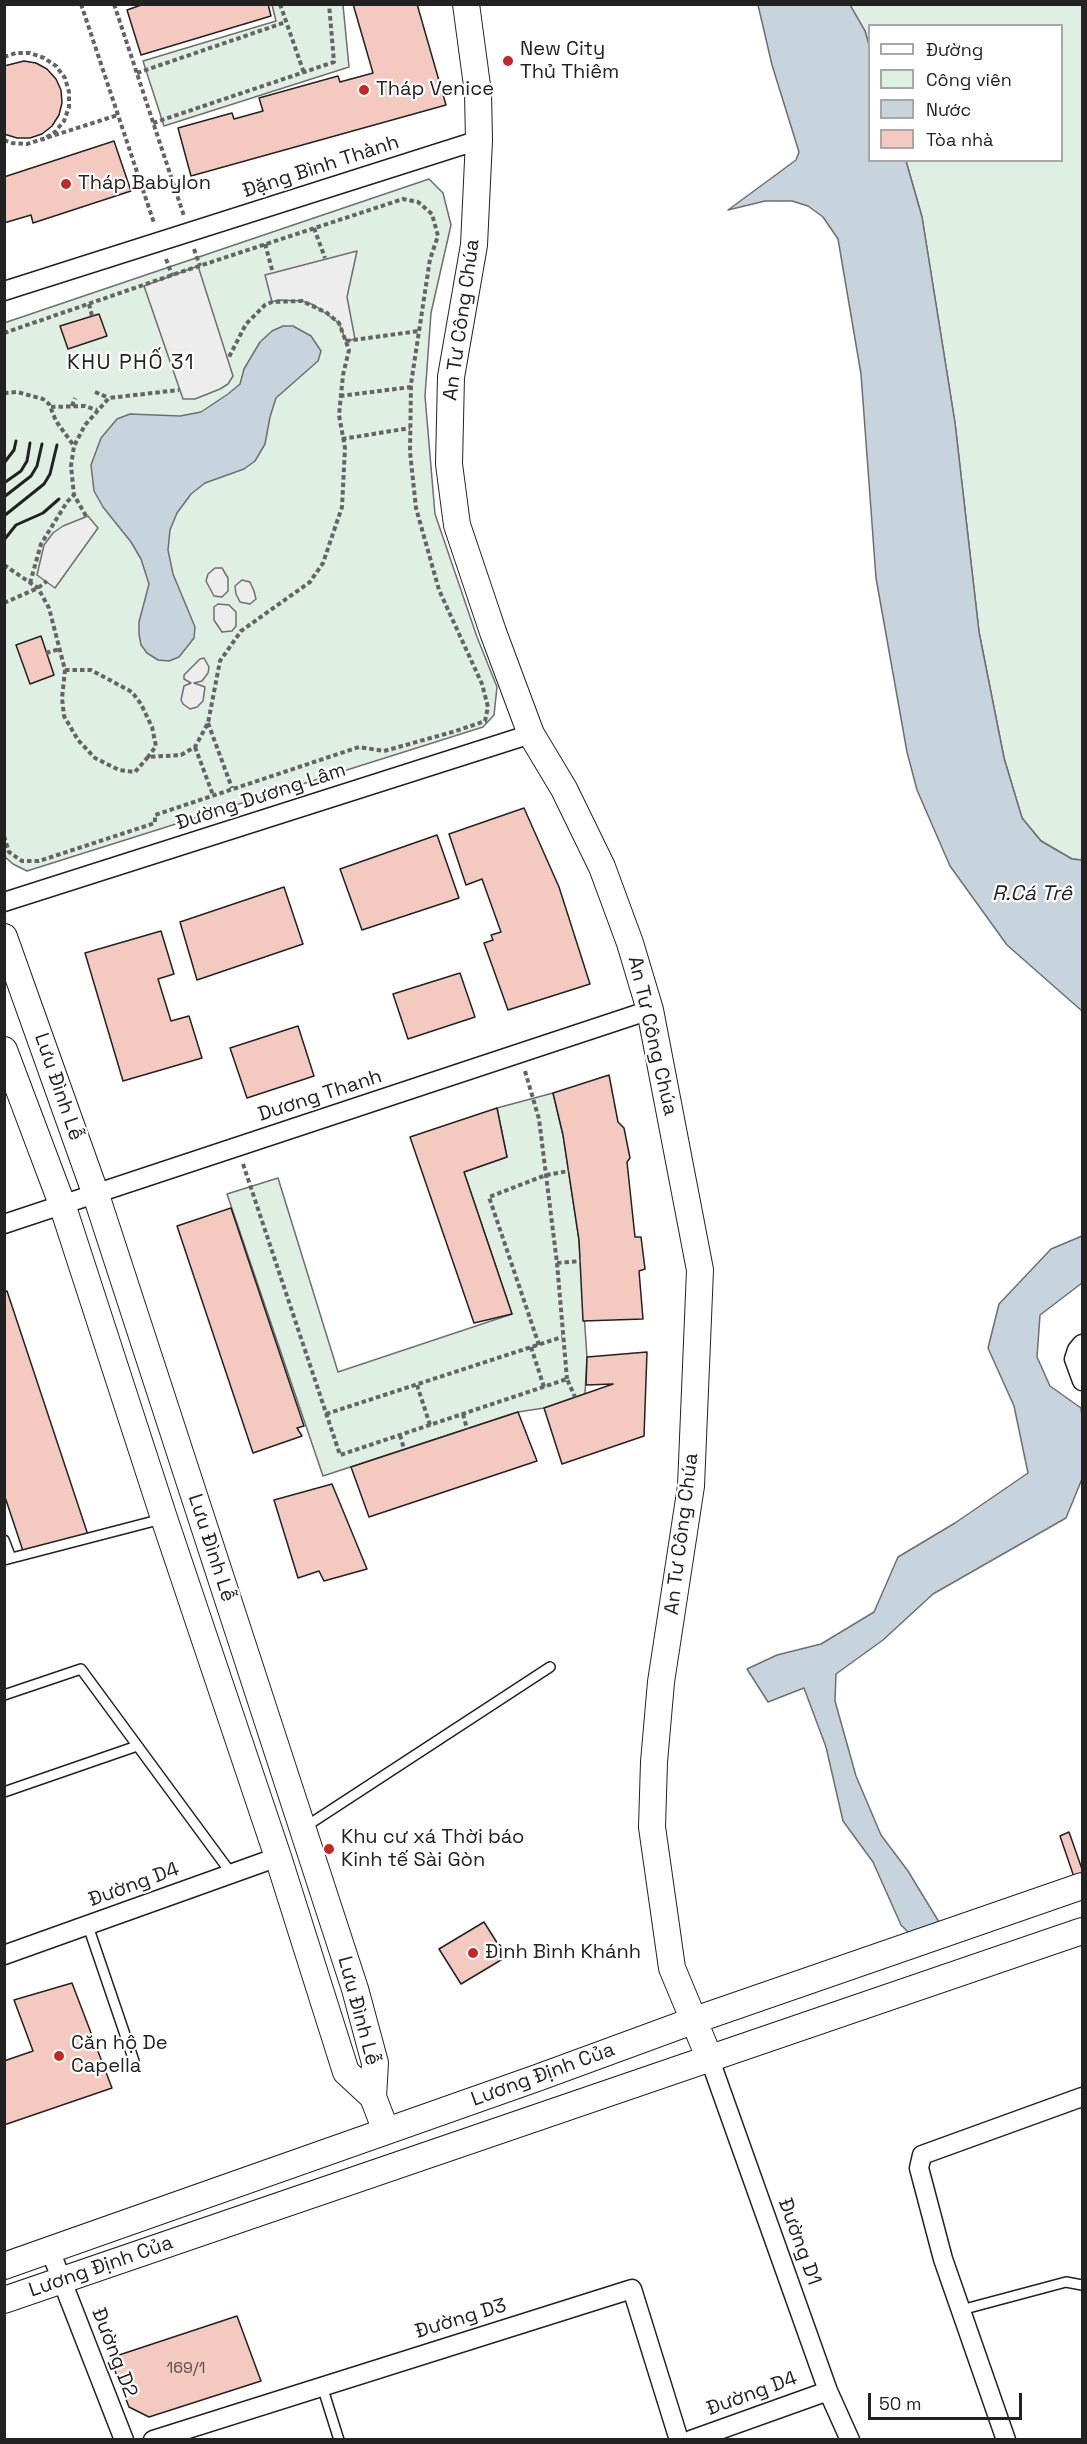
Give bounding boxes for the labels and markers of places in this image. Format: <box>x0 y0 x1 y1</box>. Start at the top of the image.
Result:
place label: New City Thủ Thiêm <box>520 38 619 85</box>
marker: New City Thủ Thiêm <box>501 54 515 68</box>
place label: Tháp Venice <box>376 78 494 102</box>
marker: Tháp Venice <box>357 83 371 97</box>
place label: Tháp Babylon <box>78 172 211 196</box>
marker: Tháp Babylon <box>59 177 73 191</box>
place label: Khu cư xá Thời báo Kinh tế Sài Gòn <box>341 1826 524 1873</box>
marker: Khu cư xá Thời báo Kinh tế Sài Gòn <box>322 1842 336 1856</box>
place label: Đình Bình Khánh <box>485 1941 641 1965</box>
marker: Đình Bình Khánh <box>466 1946 480 1960</box>
place label: Căn hộ De Capella <box>71 2032 168 2079</box>
marker: Căn hộ De Capella <box>52 2049 66 2063</box>

